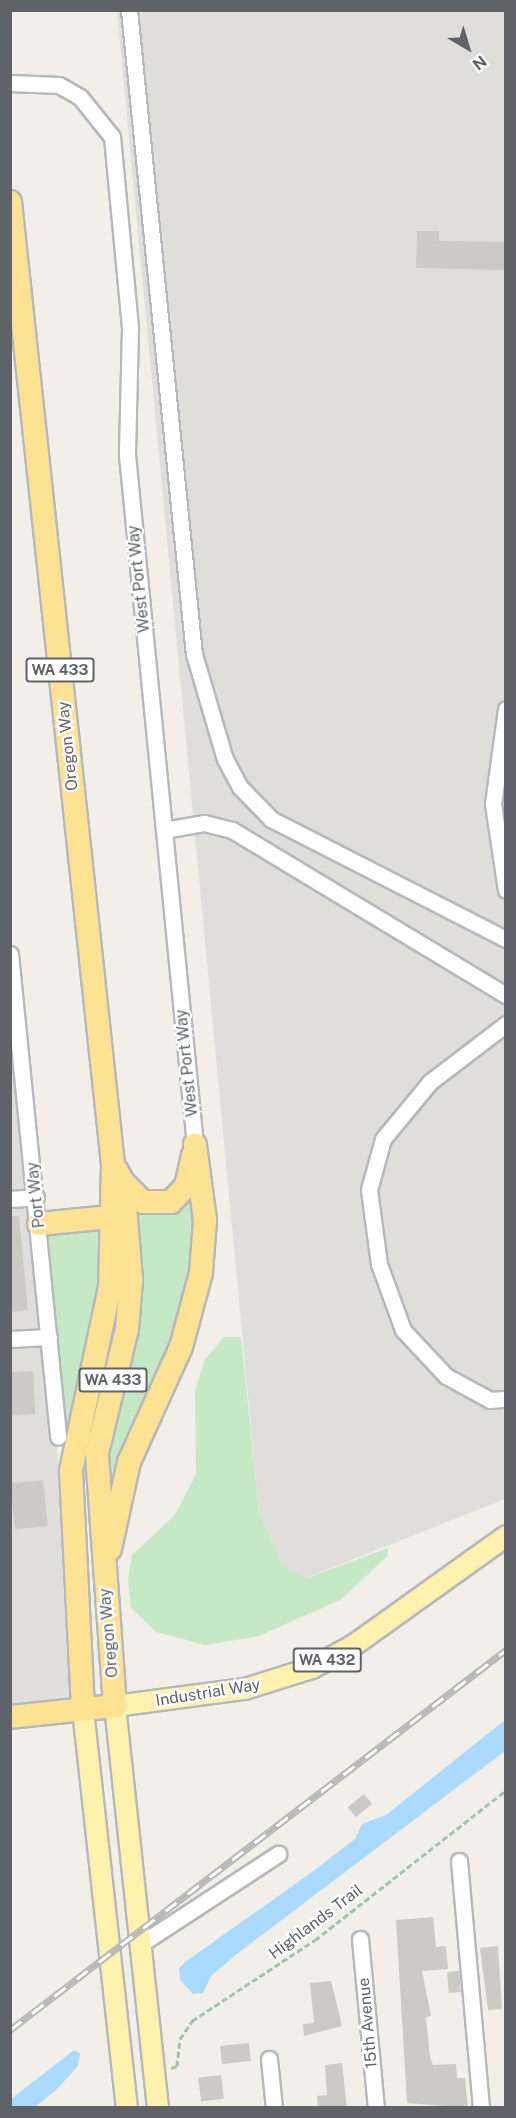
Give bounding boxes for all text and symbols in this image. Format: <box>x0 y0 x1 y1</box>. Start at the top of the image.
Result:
north arrow <box>438 18 498 78</box>
text: N <box>469 51 490 74</box>
street label: West Port Way <box>124 524 154 634</box>
road number: WA 433 <box>26 658 94 682</box>
street label: Oregon Way <box>54 700 82 792</box>
street label: West Port Way <box>172 1008 202 1118</box>
street label: Port Way <box>23 1161 49 1229</box>
road number: WA 433 <box>78 1368 148 1392</box>
street label: Oregon Way <box>96 1587 122 1679</box>
road number: WA 432 <box>292 1648 362 1672</box>
street label: Industrial Way <box>154 1675 262 1711</box>
street label: Highlands Trail <box>265 1880 367 1964</box>
street label: 15th Avenue <box>354 1977 382 2069</box>

